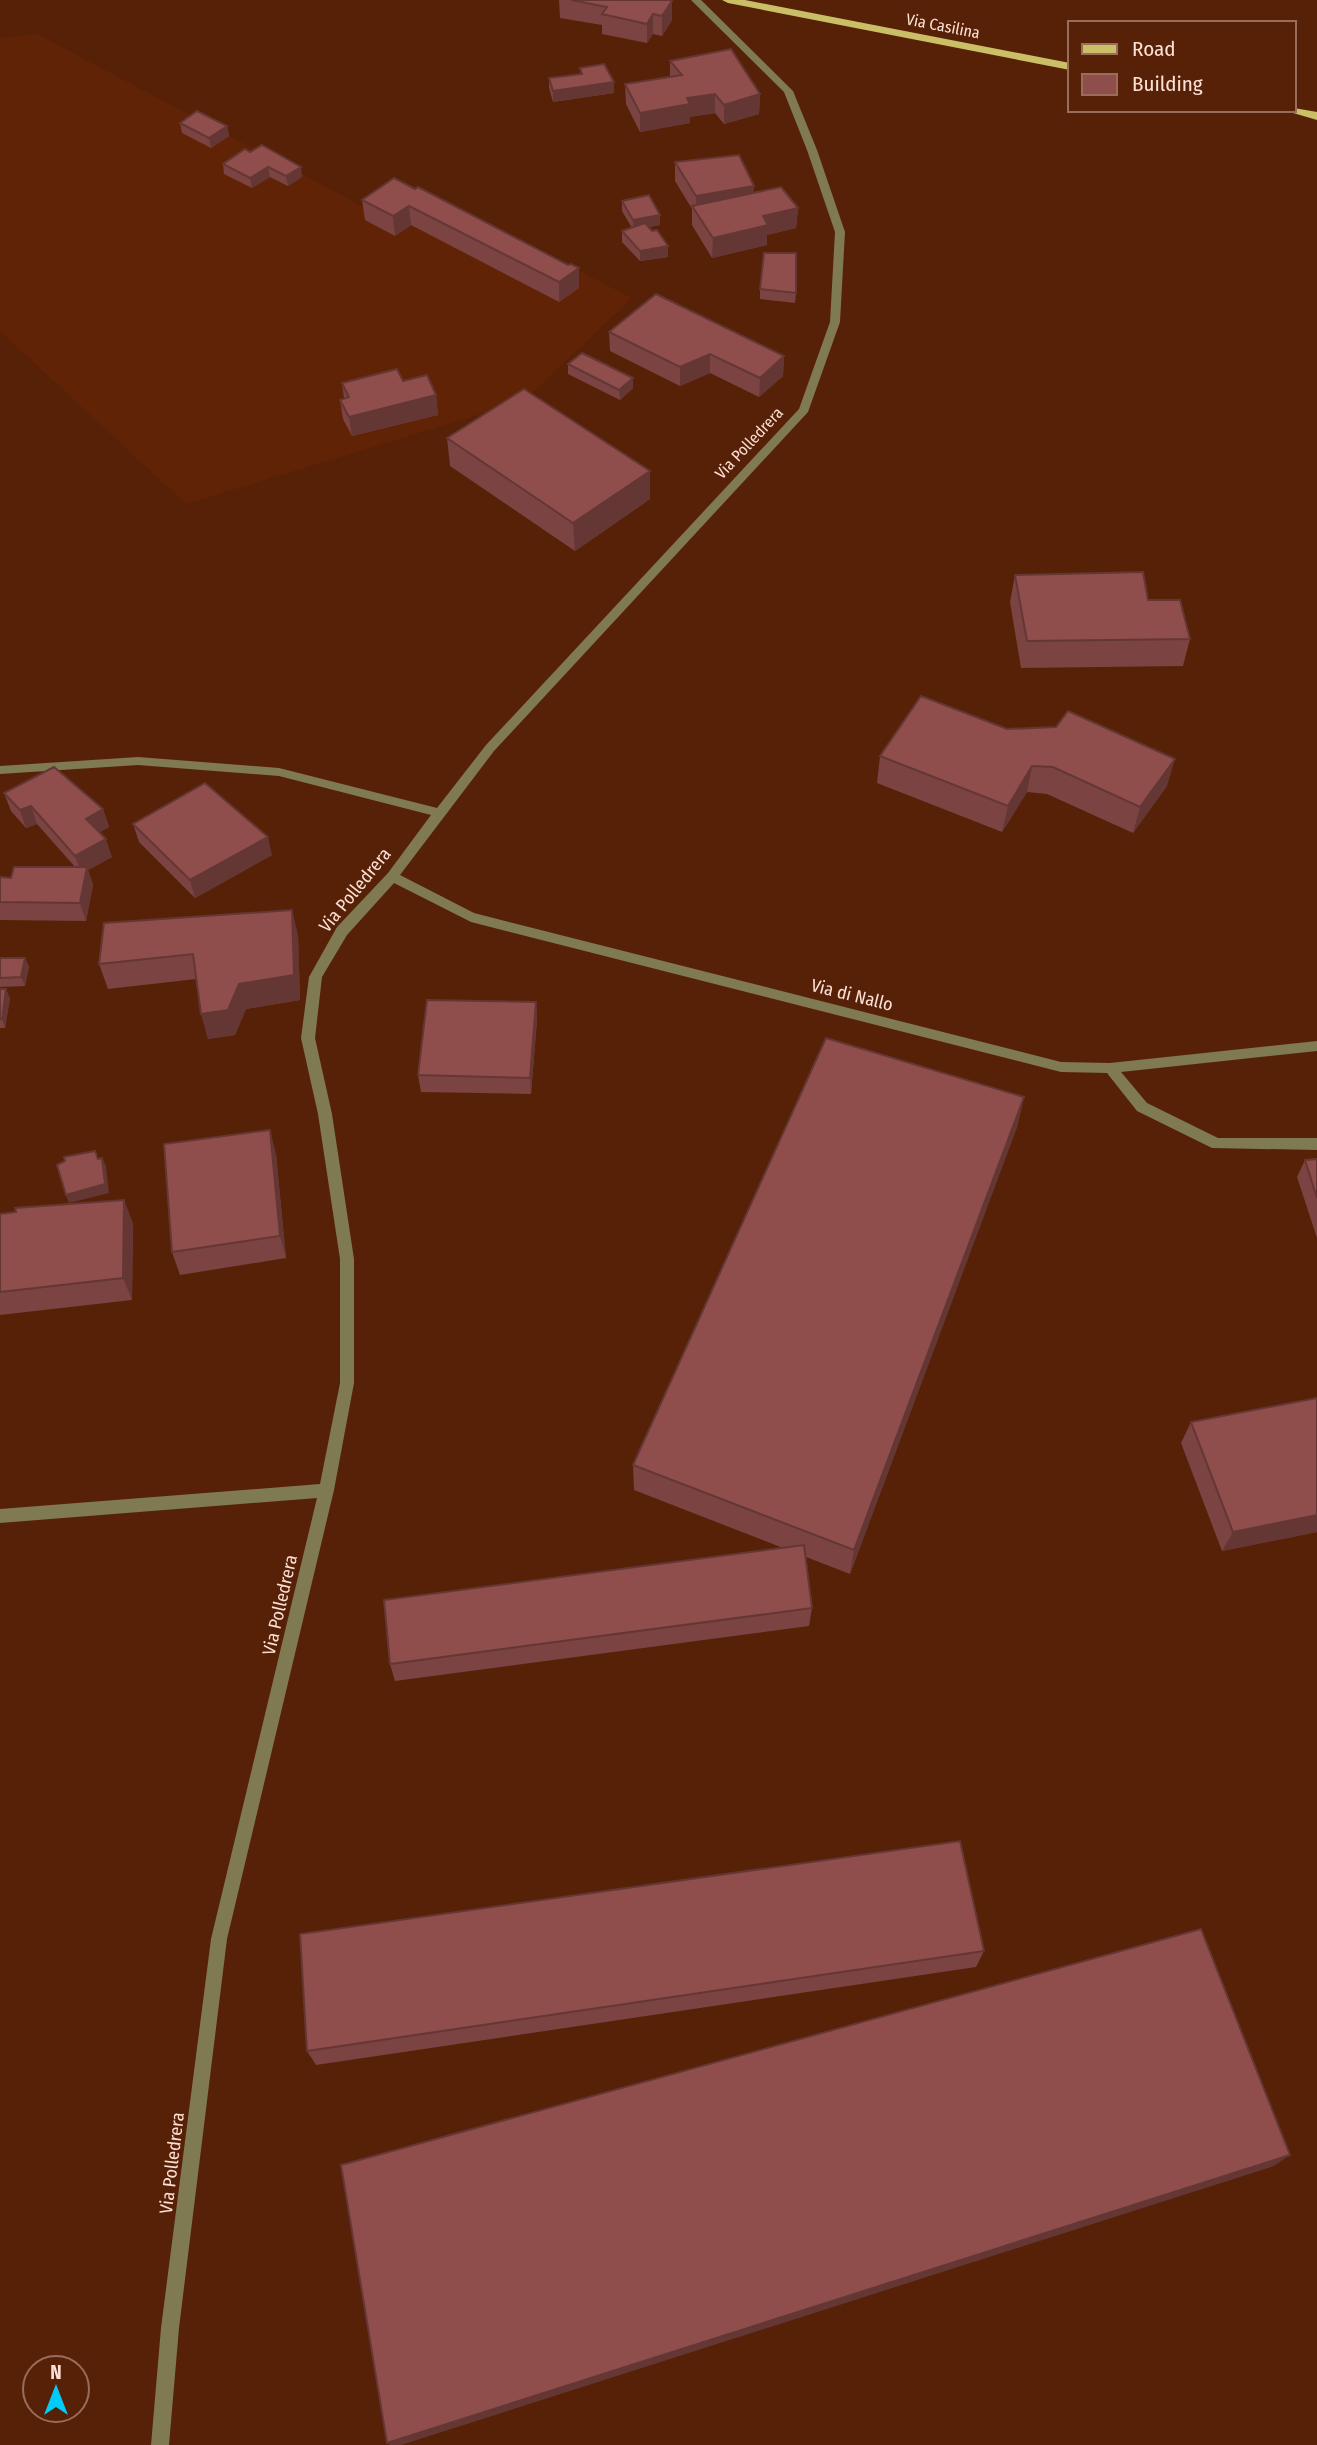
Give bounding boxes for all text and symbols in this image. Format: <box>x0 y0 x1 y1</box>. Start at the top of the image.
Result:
street label: Via Casilina <box>904 10 982 42</box>
legend <box>1068 21 1296 112</box>
text: Road <box>1132 36 1176 62</box>
text: Building <box>1132 71 1203 97</box>
street label: Via Polledrera <box>711 403 787 483</box>
street label: Via Polledrera <box>314 843 396 937</box>
street label: Via di Nallo <box>809 974 895 1016</box>
street label: Via Polledrera <box>258 1553 302 1657</box>
street label: Via Polledrera <box>155 2111 189 2215</box>
north arrow <box>21 2354 91 2424</box>
text: N <box>50 2361 62 2384</box>

